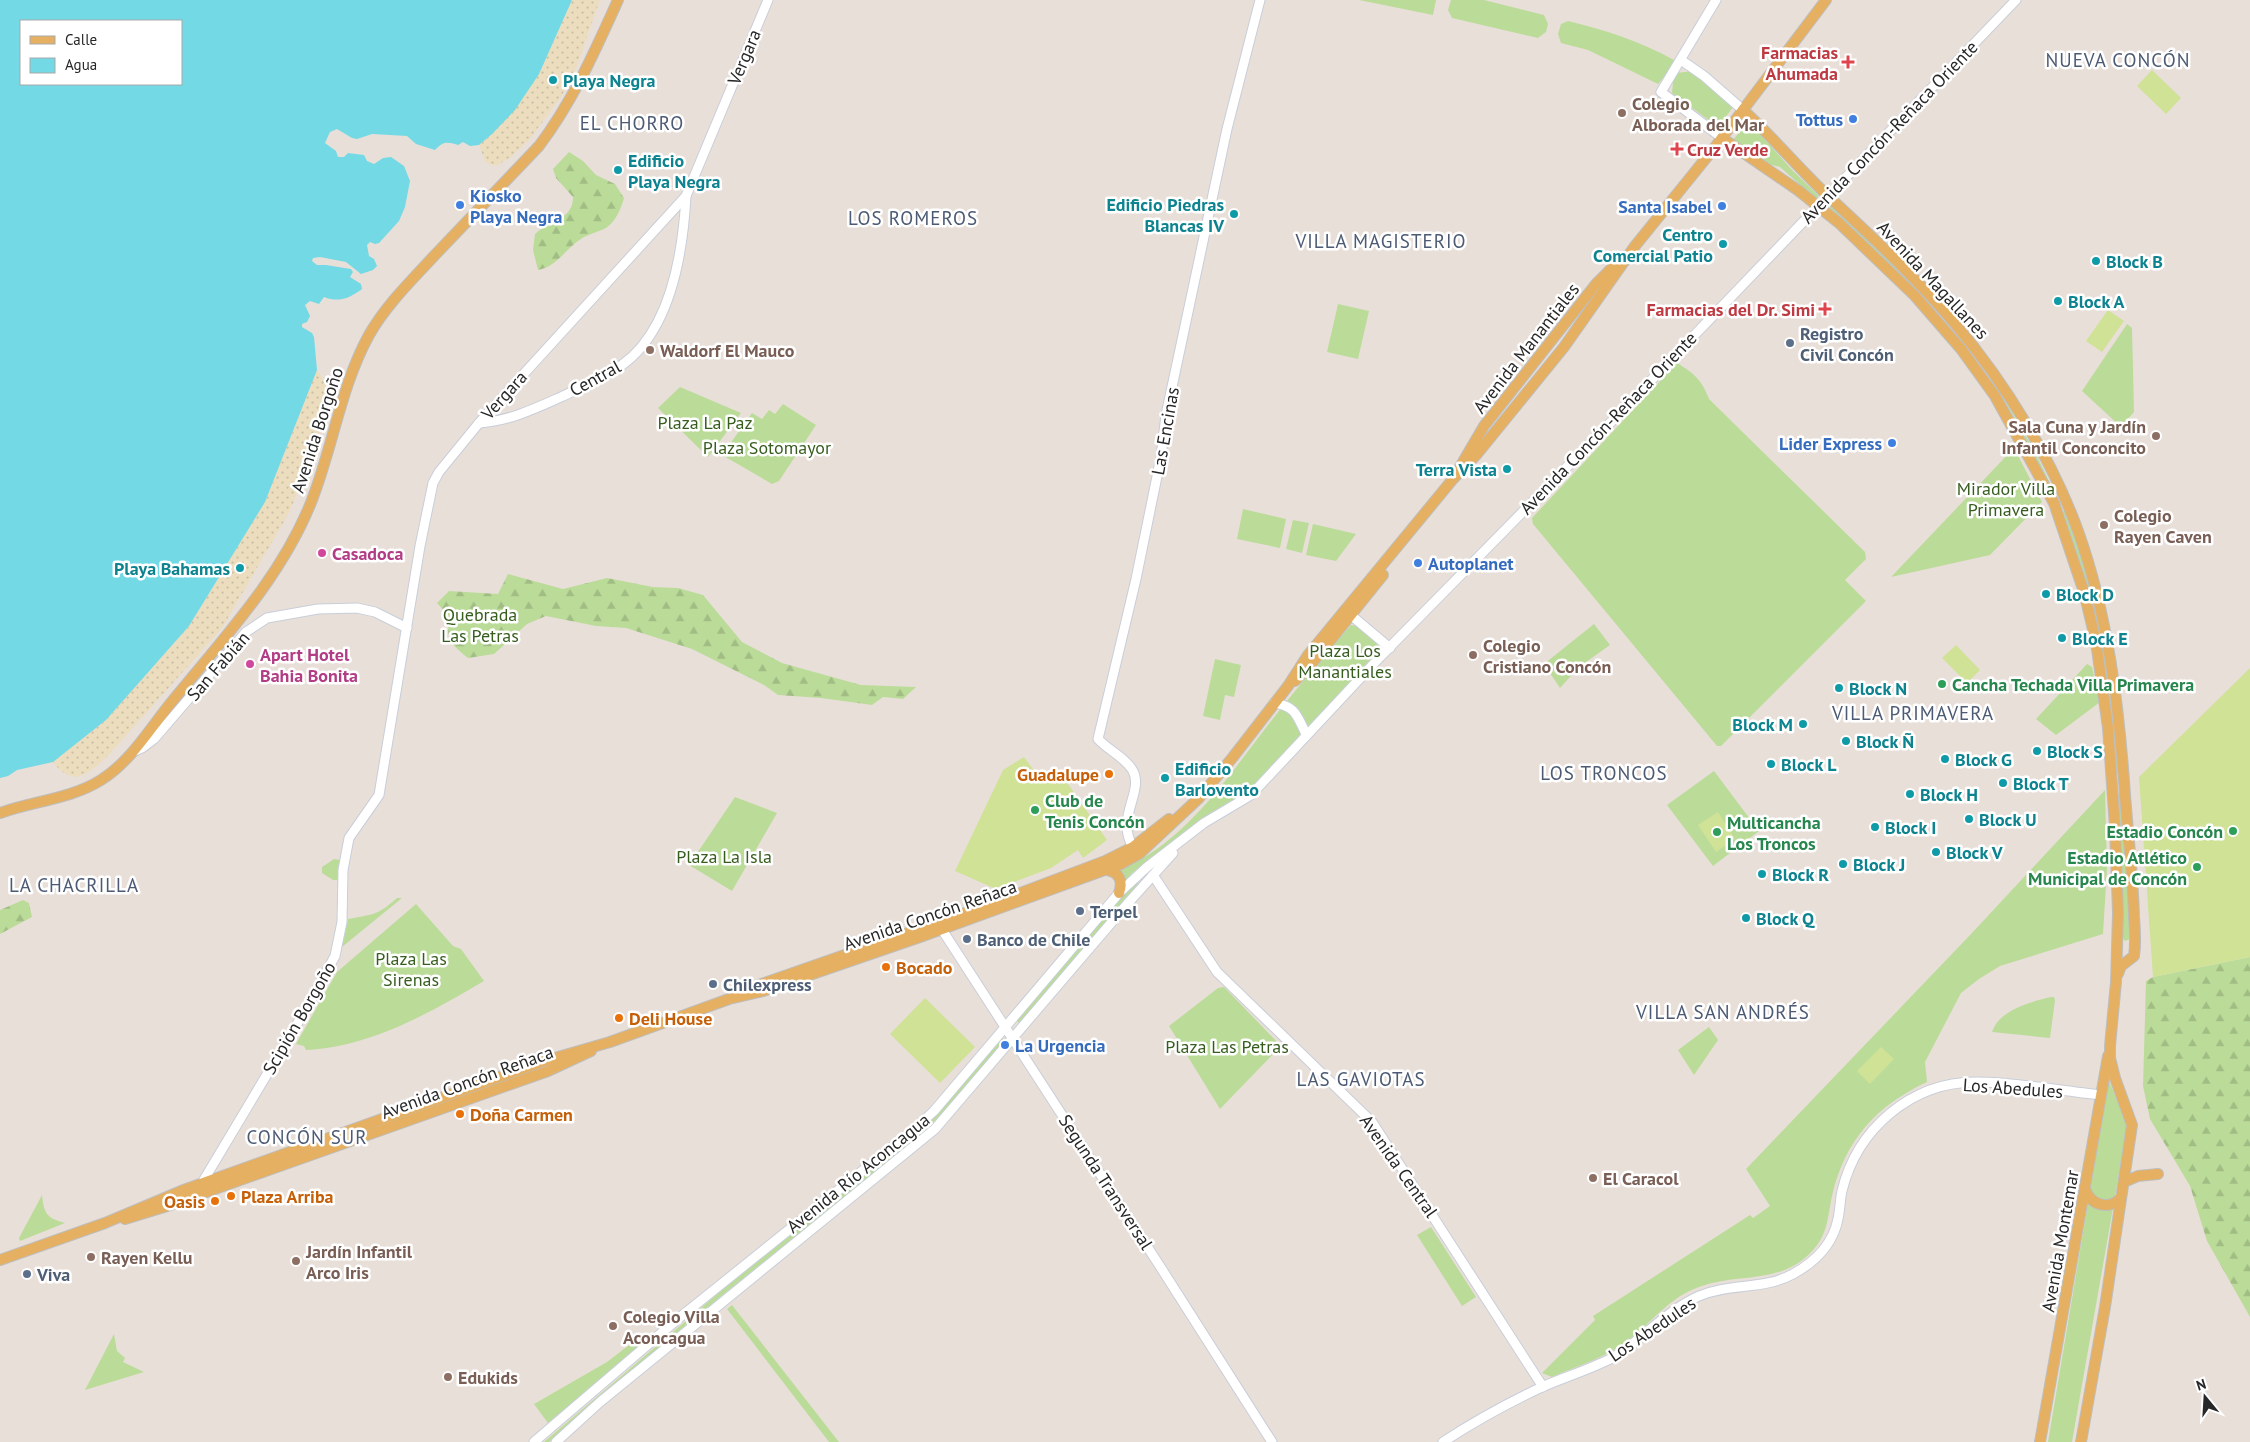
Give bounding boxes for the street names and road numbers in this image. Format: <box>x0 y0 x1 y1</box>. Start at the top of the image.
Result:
street label: Vergara <box>722 26 766 89</box>
street label: Avenida Concón-Reñaca Oriente <box>1796 36 1982 228</box>
street label: Avenida Magallanes <box>1872 216 1994 344</box>
street label: Avenida Manantiales <box>1468 278 1584 418</box>
street label: Avenida Concón-Reñaca Oriente <box>1515 327 1701 519</box>
street label: Central <box>565 354 625 401</box>
street label: Avenida Borgoño <box>286 364 348 496</box>
street label: Vergara <box>475 366 532 425</box>
street label: Las Encinas <box>1146 385 1184 477</box>
street label: San Fabián <box>182 626 254 706</box>
street label: Avenida Concón Reñaca <box>840 875 1020 955</box>
street label: Scipión Borgoño <box>257 957 341 1079</box>
street label: Avenida Concón Reñaca <box>378 1040 556 1124</box>
street label: Los Abedules <box>1962 1073 2064 1103</box>
street label: Avenida Río Aconcagua <box>782 1108 934 1238</box>
street label: Segunda Transversal <box>1054 1110 1159 1255</box>
street label: Avenida Central <box>1355 1110 1443 1223</box>
street label: Avenida Montemar <box>2036 1168 2084 1314</box>
street label: Los Abedules <box>1604 1291 1700 1367</box>

